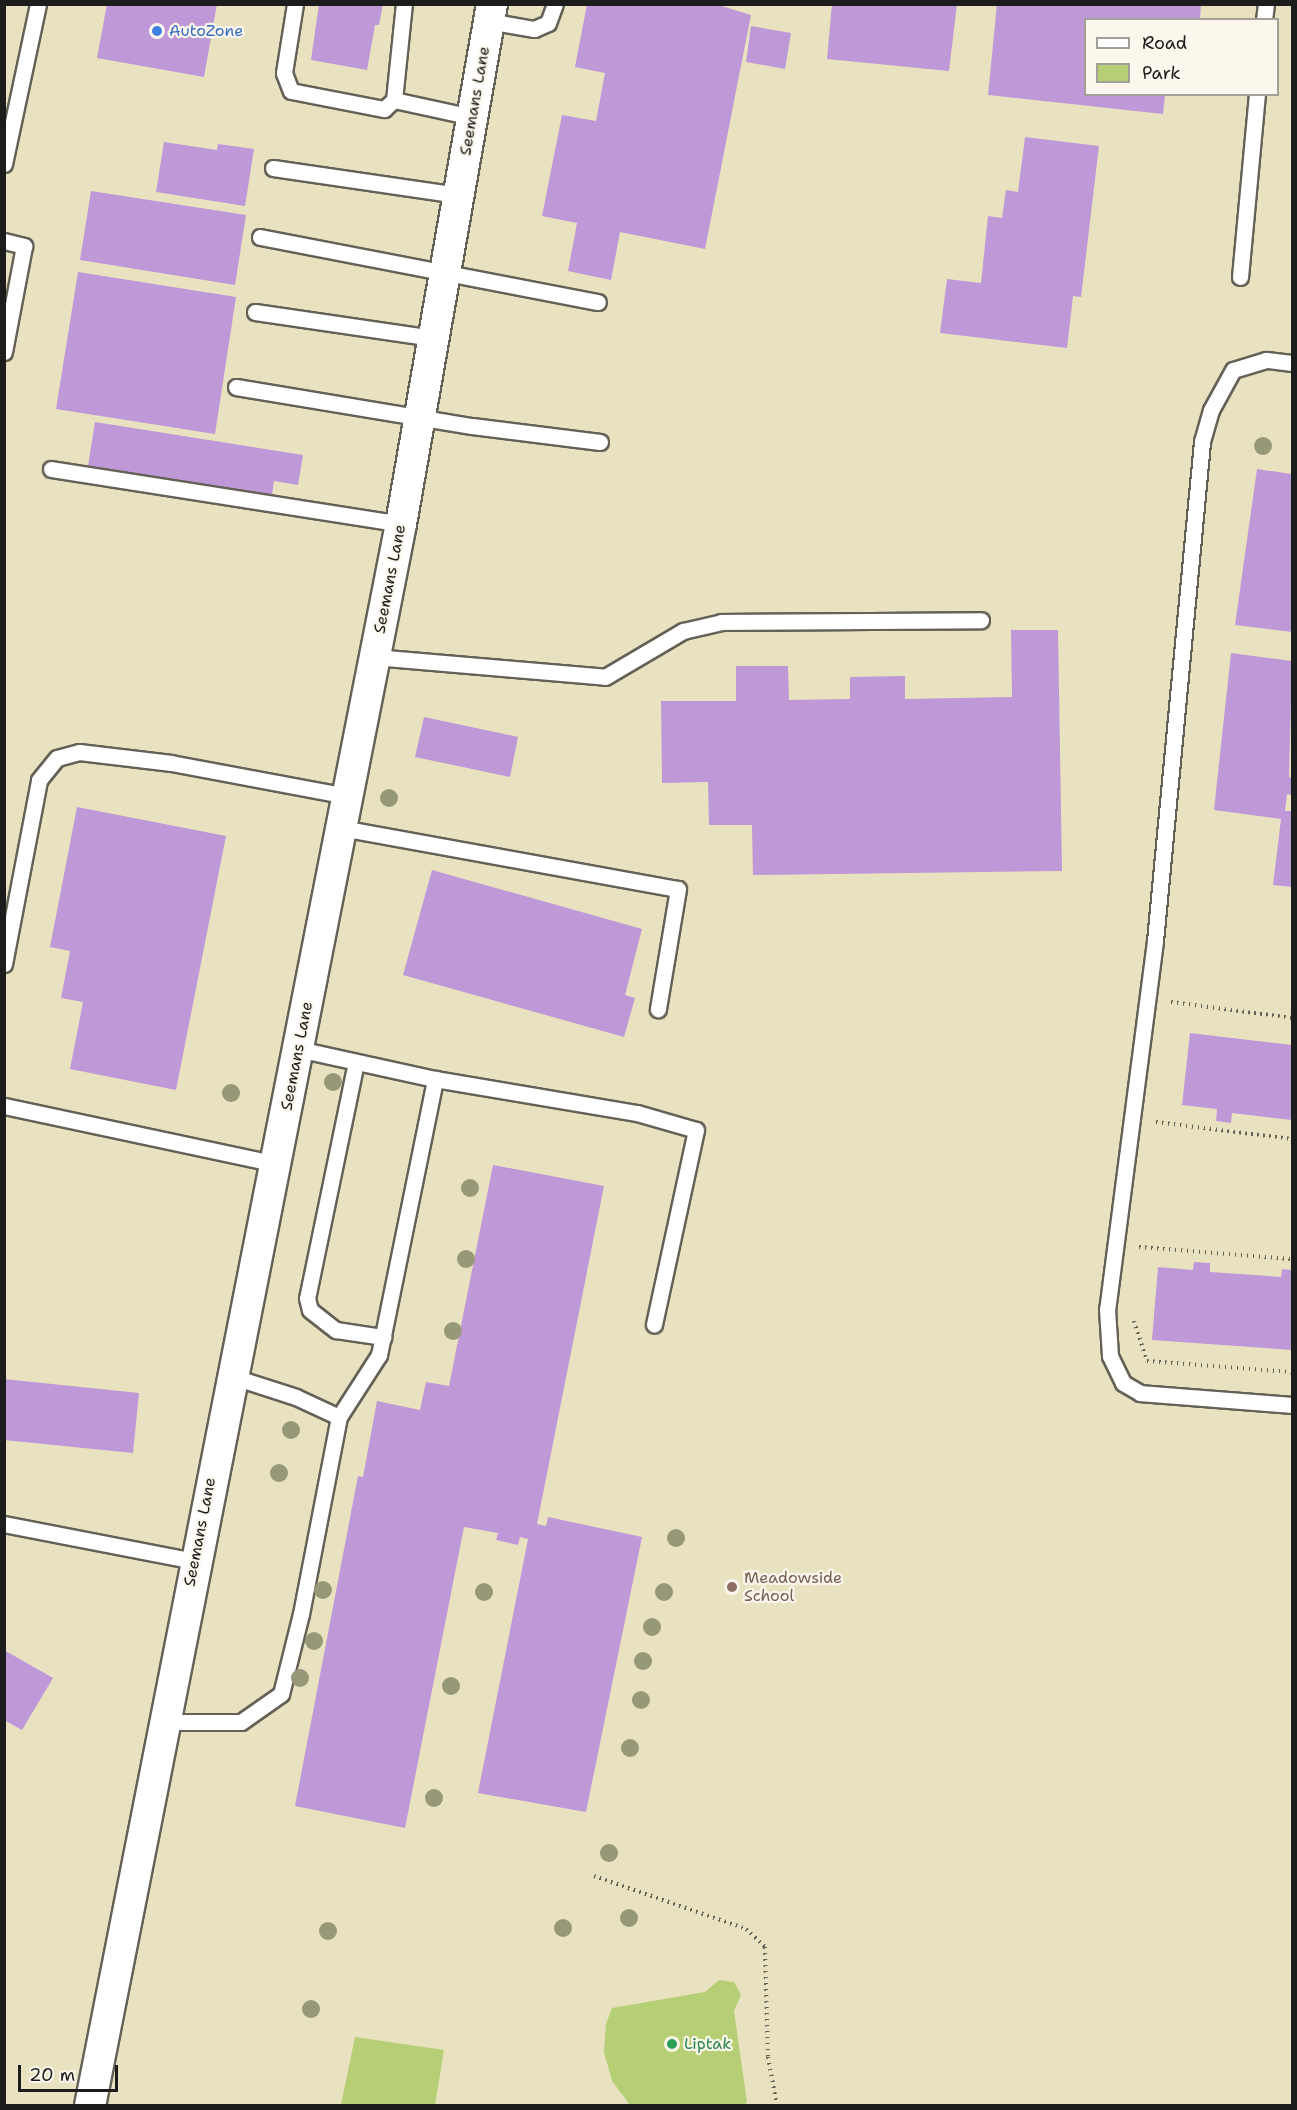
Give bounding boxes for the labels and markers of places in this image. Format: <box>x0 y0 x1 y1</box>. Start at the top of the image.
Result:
place label: AutoZone <box>169 21 243 41</box>
marker: AutoZone <box>150 24 164 38</box>
place label: Meadowside School <box>744 1568 842 1606</box>
marker: Meadowside School <box>725 1580 739 1594</box>
place label: Liptak <box>684 2034 731 2054</box>
marker: Liptak <box>665 2037 679 2051</box>

